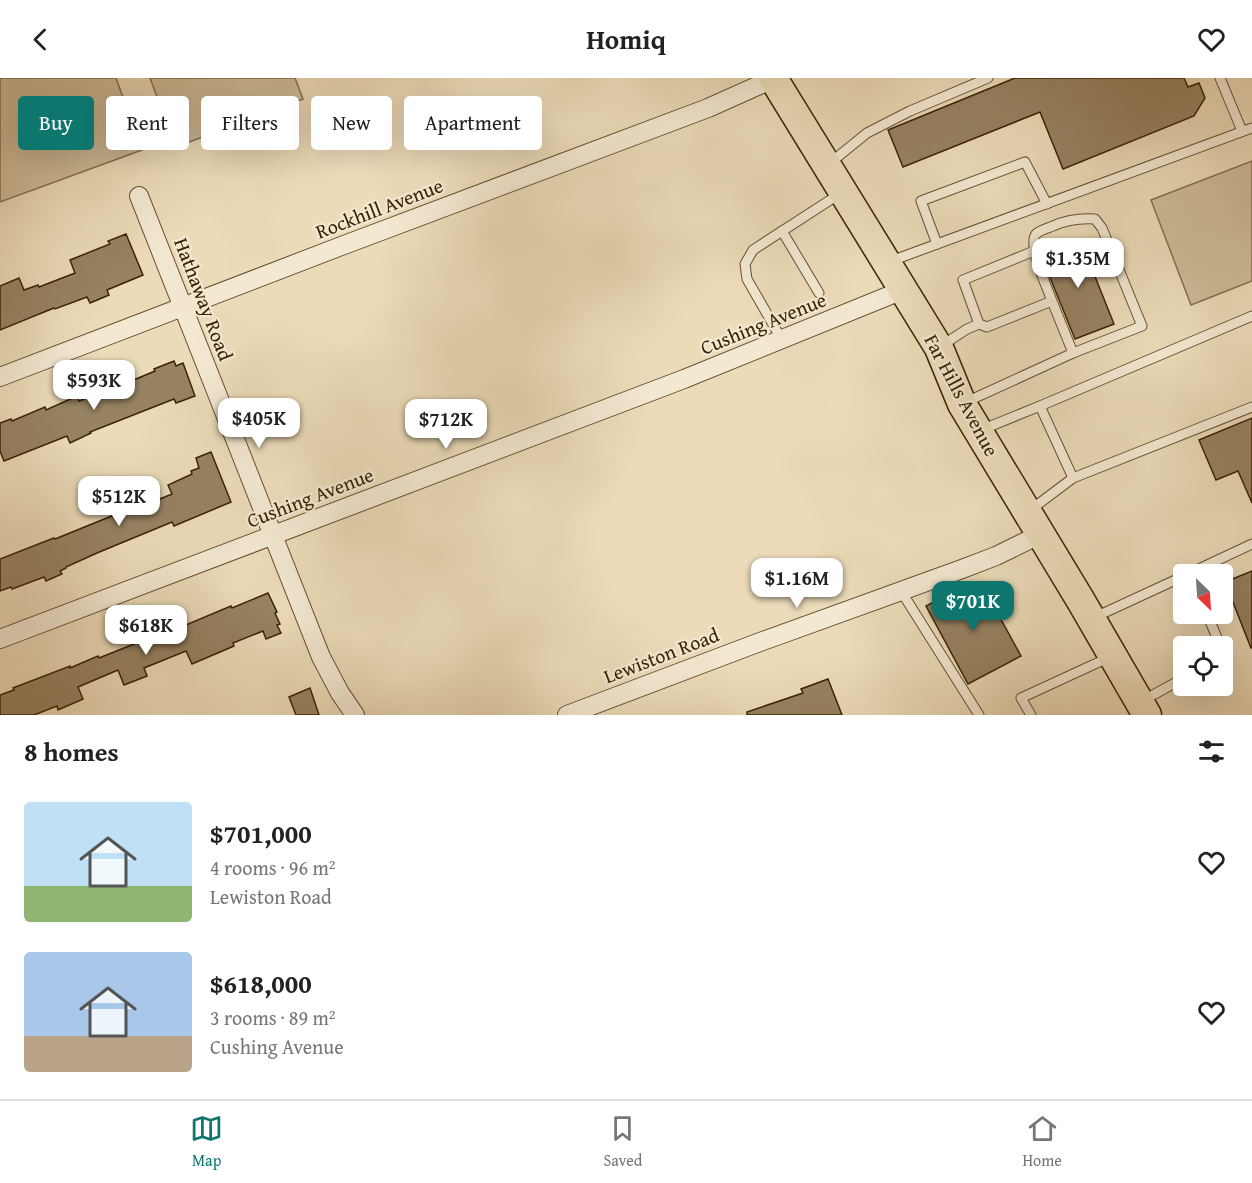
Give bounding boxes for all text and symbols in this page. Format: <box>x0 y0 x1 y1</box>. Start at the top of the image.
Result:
text: Homiq <box>586 19 666 59</box>
icon: back <box>24 23 57 56</box>
icon: heart <box>1195 23 1228 56</box>
chip: Buy <box>18 96 94 150</box>
chip: Rent <box>106 96 189 150</box>
chip: Filters <box>201 96 299 150</box>
chip: New <box>311 96 392 150</box>
chip: Apartment <box>404 96 542 150</box>
street label: Rockhill Avenue <box>311 170 447 246</box>
street label: Hathaway Road <box>167 233 241 365</box>
pin: $1.35M <box>1029 238 1127 289</box>
text: $1.35M <box>1046 243 1110 272</box>
street label: Cushing Avenue <box>696 285 830 361</box>
street label: Far Hills Avenue <box>918 329 1006 461</box>
pin: $593K <box>52 360 136 411</box>
text: $593K <box>67 365 121 394</box>
pin: $405K <box>217 398 301 449</box>
pin: $712K <box>404 399 488 450</box>
text: $405K <box>232 403 286 432</box>
text: $712K <box>419 404 473 433</box>
street label: Cushing Avenue <box>242 460 378 534</box>
pin: $512K <box>77 476 161 527</box>
text: $512K <box>92 481 146 510</box>
pin: $1.16M <box>748 558 846 609</box>
text: $1.16M <box>765 563 829 592</box>
north arrow <box>1173 564 1233 624</box>
map controls <box>1173 564 1233 696</box>
pin: $701K <box>931 581 1015 632</box>
text: $701K <box>946 586 1000 615</box>
pin: $618K <box>104 605 188 656</box>
text: $618K <box>119 610 173 639</box>
street label: Lewiston Road <box>599 620 723 690</box>
button: locate <box>1173 636 1233 696</box>
text: 8 homes <box>24 732 119 771</box>
icon: filters <box>1195 735 1228 768</box>
text: $701,000 <box>210 814 312 853</box>
icon: home <box>72 826 144 898</box>
icon: heart <box>1195 846 1228 879</box>
text: 4 rooms · 96 m² <box>210 853 336 882</box>
text: Lewiston Road <box>210 882 332 911</box>
text: $618,000 <box>210 964 312 1003</box>
icon: home <box>72 976 144 1048</box>
icon: heart <box>1195 996 1228 1029</box>
text: 3 rooms · 89 m² <box>210 1003 336 1032</box>
text: Cushing Avenue <box>210 1032 344 1061</box>
tab: Map <box>190 1112 223 1172</box>
tab: Saved <box>603 1112 642 1172</box>
tab: Home <box>1022 1112 1062 1172</box>

